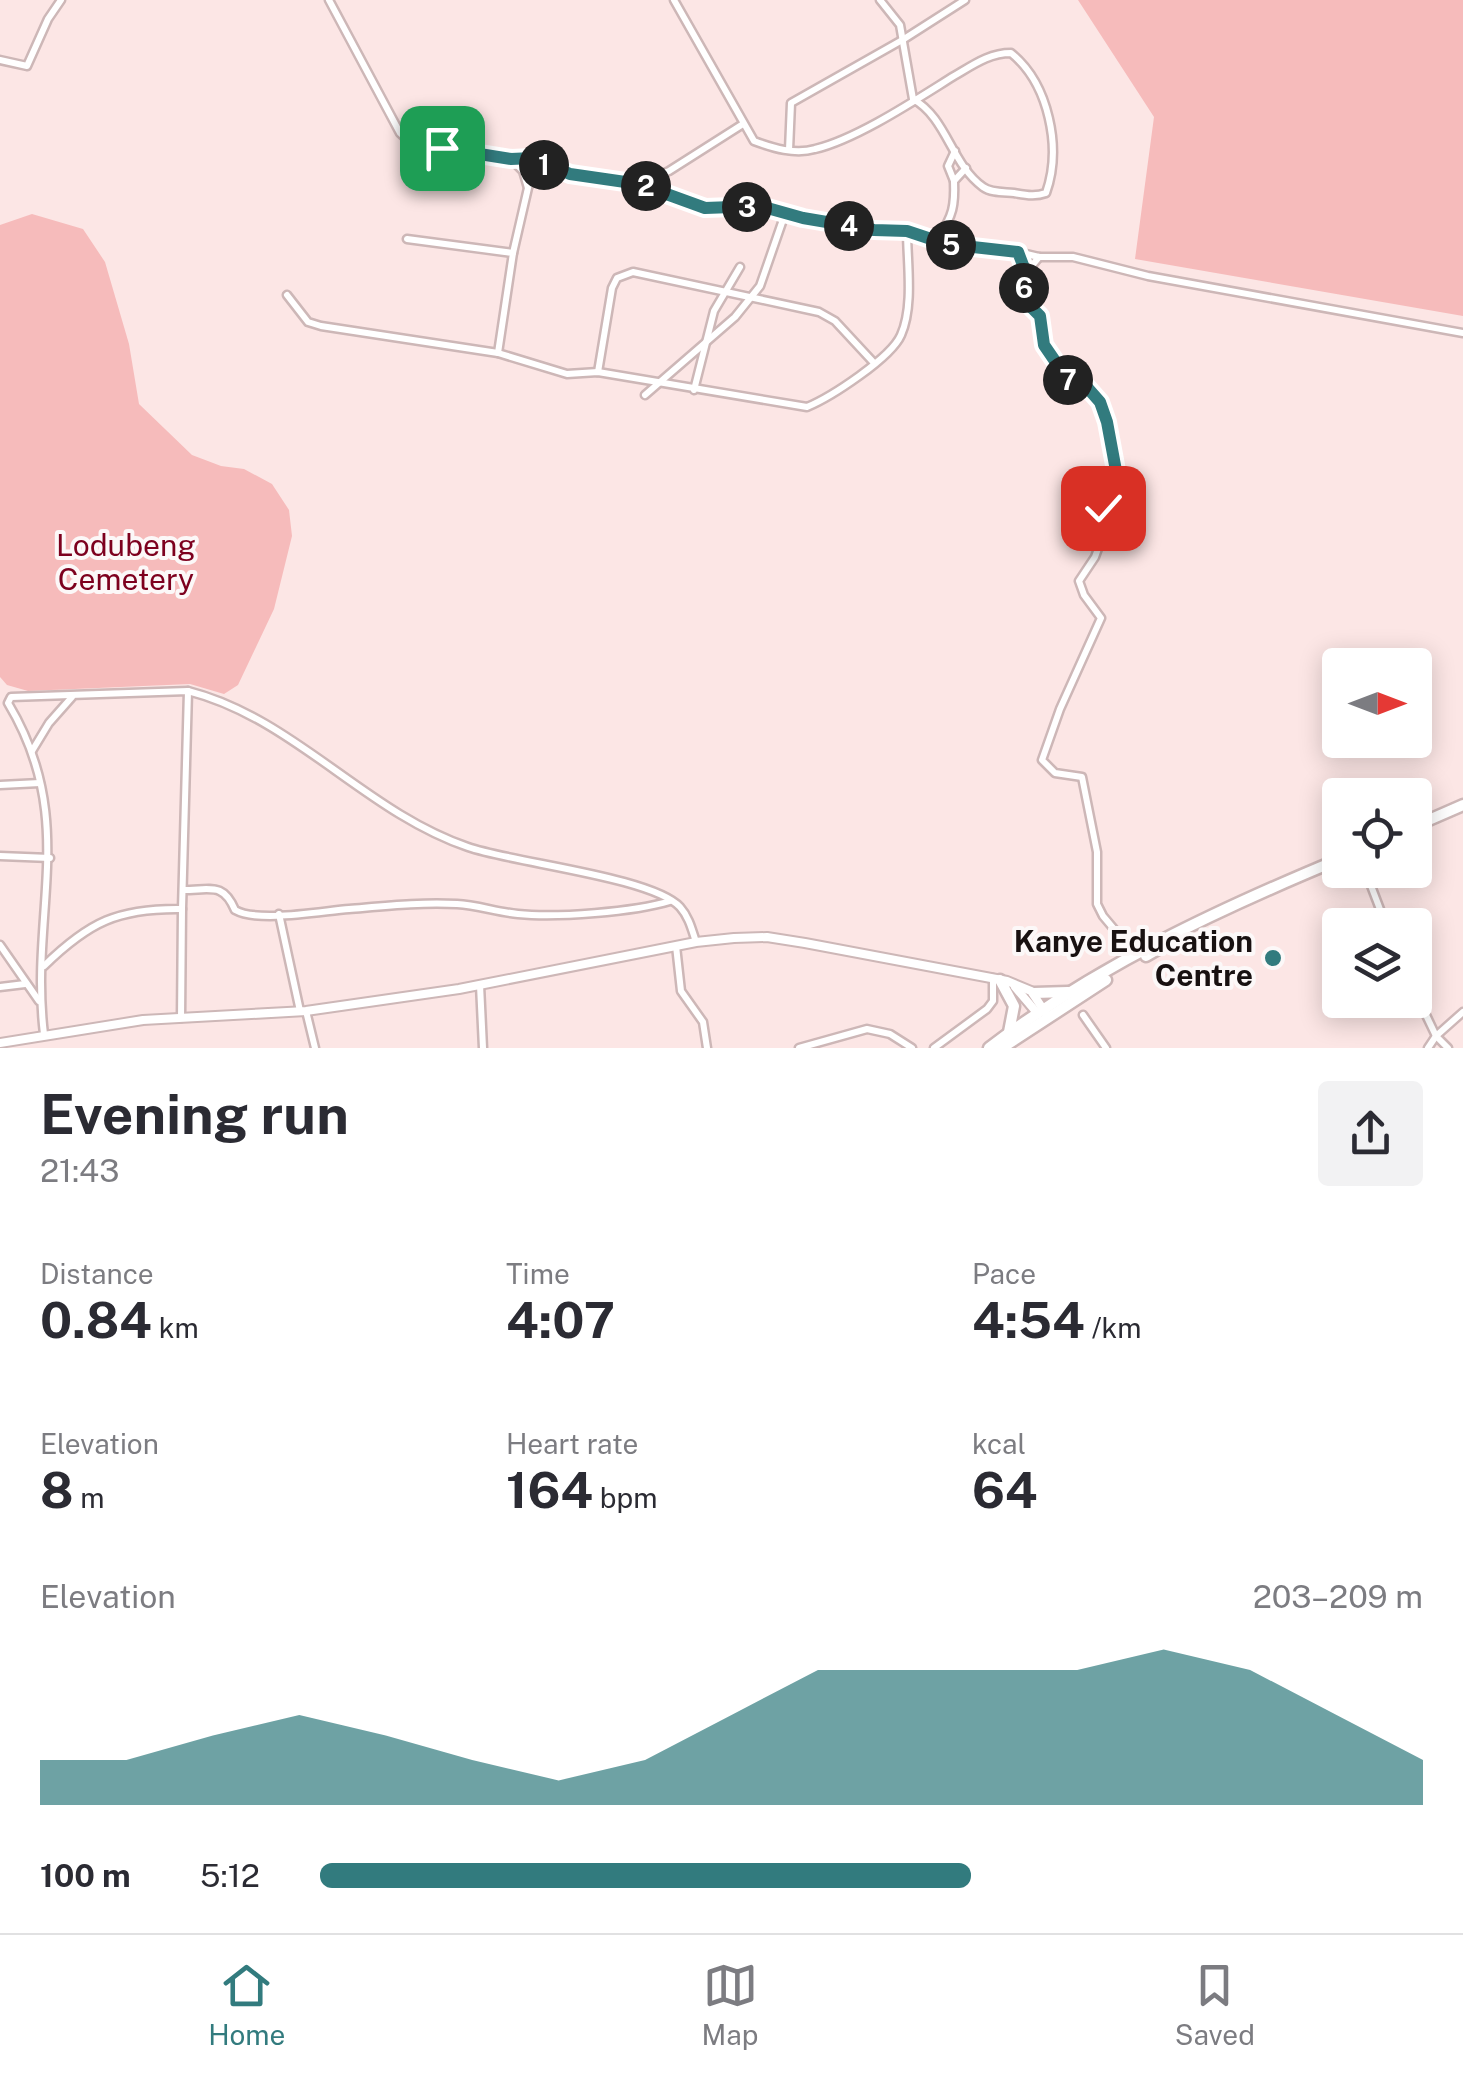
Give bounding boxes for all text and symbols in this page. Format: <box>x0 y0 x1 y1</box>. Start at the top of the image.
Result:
pin <box>400 106 485 191</box>
icon: arrive <box>415 121 470 176</box>
pin: 1 <box>519 140 569 190</box>
text: 1 <box>538 148 550 181</box>
pin: 2 <box>621 161 671 211</box>
text: 2 <box>637 169 655 202</box>
pin: 3 <box>722 182 772 232</box>
text: 3 <box>738 190 756 223</box>
pin: 4 <box>824 201 874 251</box>
text: 4 <box>840 209 858 242</box>
pin: 5 <box>926 220 976 270</box>
text: 5 <box>942 228 960 261</box>
pin: 6 <box>999 263 1049 313</box>
text: 6 <box>1015 271 1033 304</box>
pin: 7 <box>1043 355 1093 405</box>
text: 7 <box>1059 363 1077 396</box>
pin <box>1061 466 1146 551</box>
icon: check <box>1076 481 1131 536</box>
park label: Lodubeng Cemetery <box>56 527 196 597</box>
north arrow <box>1322 648 1432 758</box>
map controls <box>1322 648 1432 1018</box>
button: locate <box>1322 778 1432 888</box>
button: layers <box>1322 908 1432 1018</box>
place label: Kanye Education Centre <box>1014 923 1253 993</box>
marker: Kanye Education Centre <box>1262 947 1284 969</box>
button: share <box>1318 1081 1423 1186</box>
text: Evening run <box>40 1082 349 1146</box>
text: 21:43 <box>40 1152 119 1189</box>
text: Distance <box>40 1257 154 1290</box>
text: Time <box>506 1257 570 1290</box>
text: Pace <box>972 1257 1036 1290</box>
text: 0.84 <box>40 1290 152 1349</box>
text: 4:07 <box>506 1290 615 1349</box>
text: 4:54 <box>972 1290 1085 1349</box>
text: km <box>152 1311 199 1344</box>
text: /km <box>1085 1311 1141 1344</box>
text: Elevation <box>40 1427 159 1460</box>
text: Heart rate <box>506 1427 638 1460</box>
text: kcal <box>972 1427 1026 1460</box>
text: 8 <box>40 1460 74 1519</box>
text: 164 <box>506 1460 593 1519</box>
text: 64 <box>972 1460 1038 1519</box>
text: m <box>74 1481 105 1514</box>
text: bpm <box>593 1481 657 1514</box>
text: Elevation <box>40 1578 176 1615</box>
text: 203–209 m <box>1253 1578 1423 1615</box>
text: 100 m <box>40 1857 131 1894</box>
text: 5:12 <box>200 1857 260 1894</box>
tab: Home <box>208 1958 285 2051</box>
tab: Map <box>702 1958 758 2051</box>
tab: Saved <box>1175 1958 1255 2051</box>

